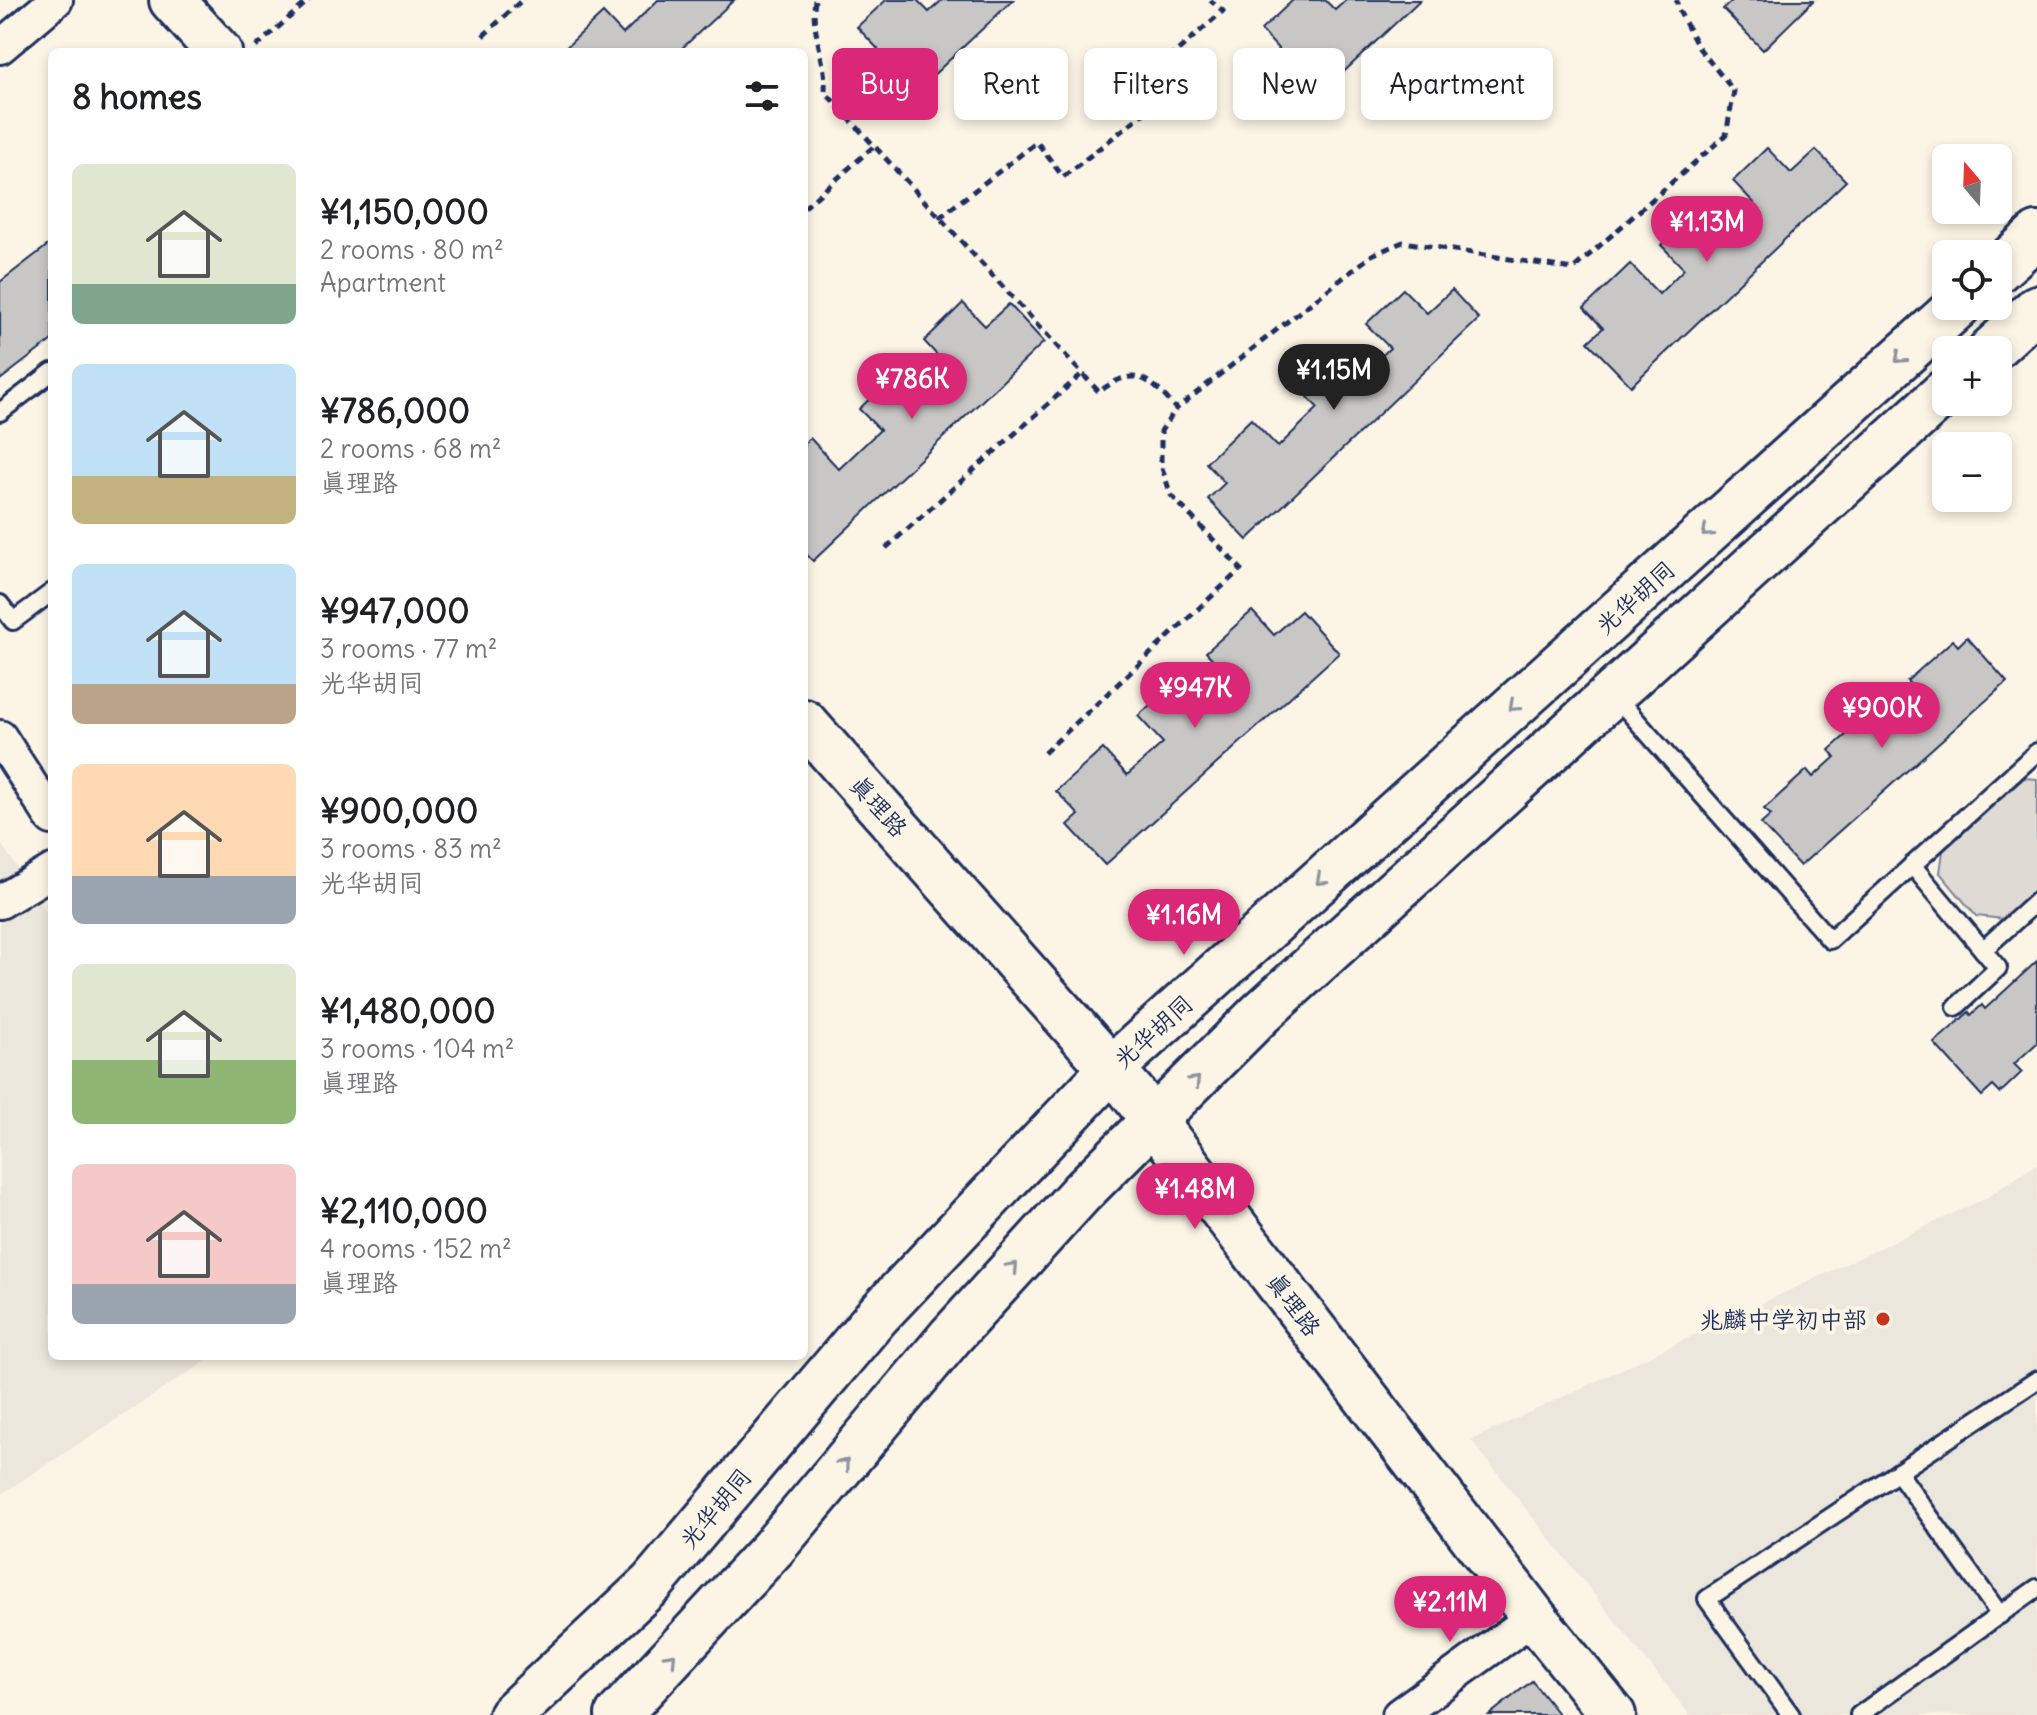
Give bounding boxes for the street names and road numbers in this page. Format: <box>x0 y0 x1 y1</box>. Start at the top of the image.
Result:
street label: 光华胡同 <box>1589 554 1681 640</box>
street label: 真理路 <box>844 769 914 843</box>
street label: 光华胡同 <box>1107 988 1199 1074</box>
street label: 真理路 <box>1260 1266 1328 1342</box>
street label: 光华胡同 <box>673 1462 757 1554</box>

